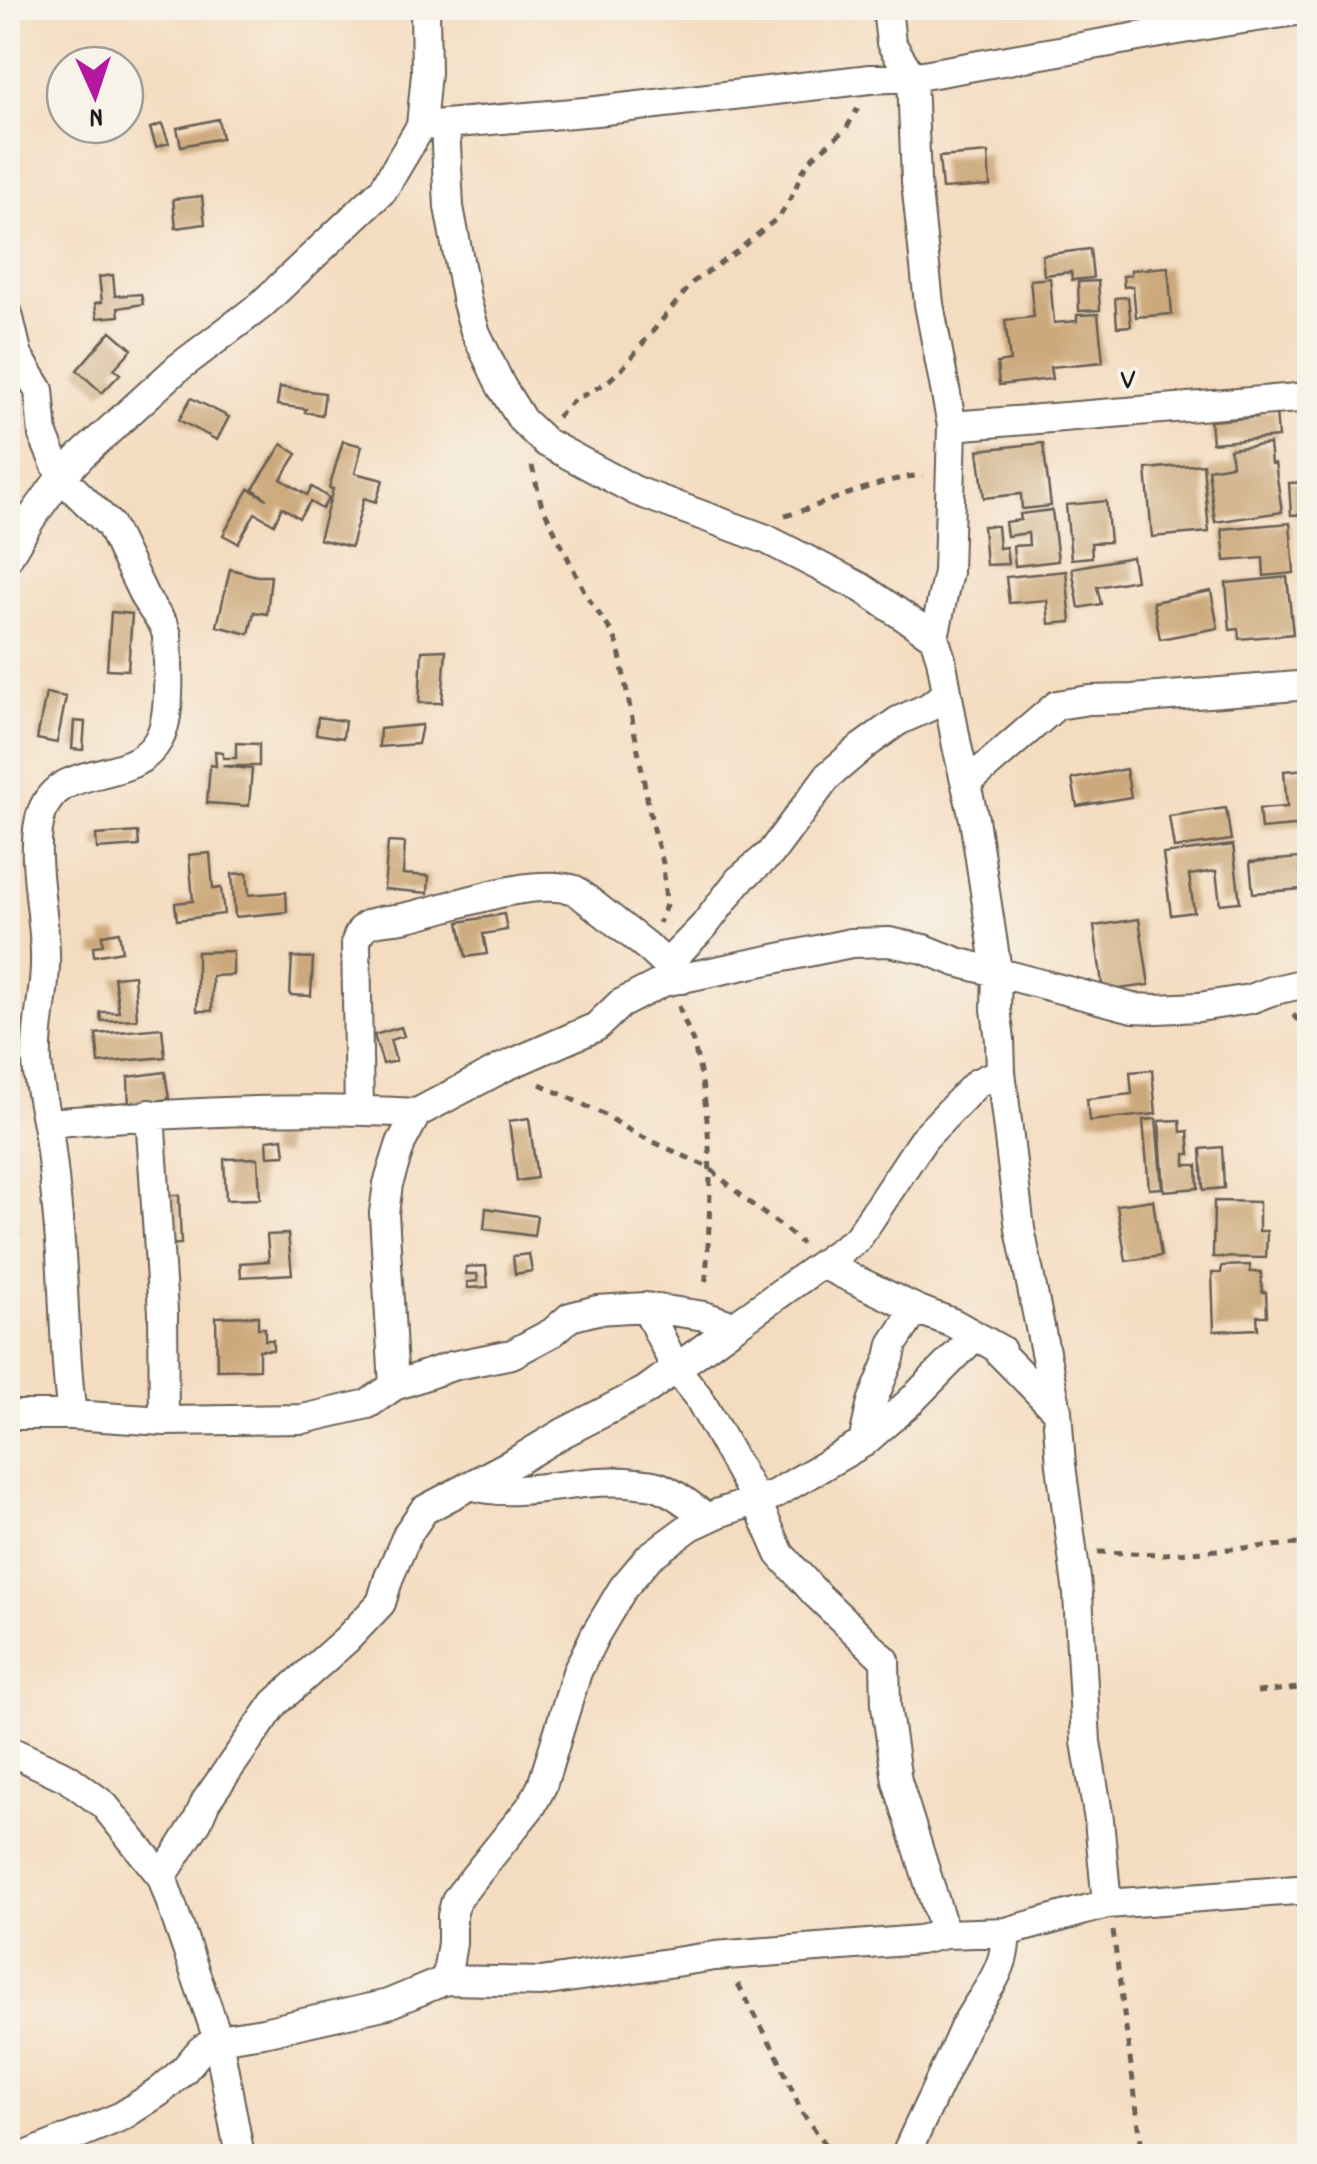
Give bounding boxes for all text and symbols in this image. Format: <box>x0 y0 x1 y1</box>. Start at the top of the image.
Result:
north arrow <box>45 45 145 145</box>
text: N <box>88 95 104 135</box>
street label: v <box>1119 352 1138 408</box>

